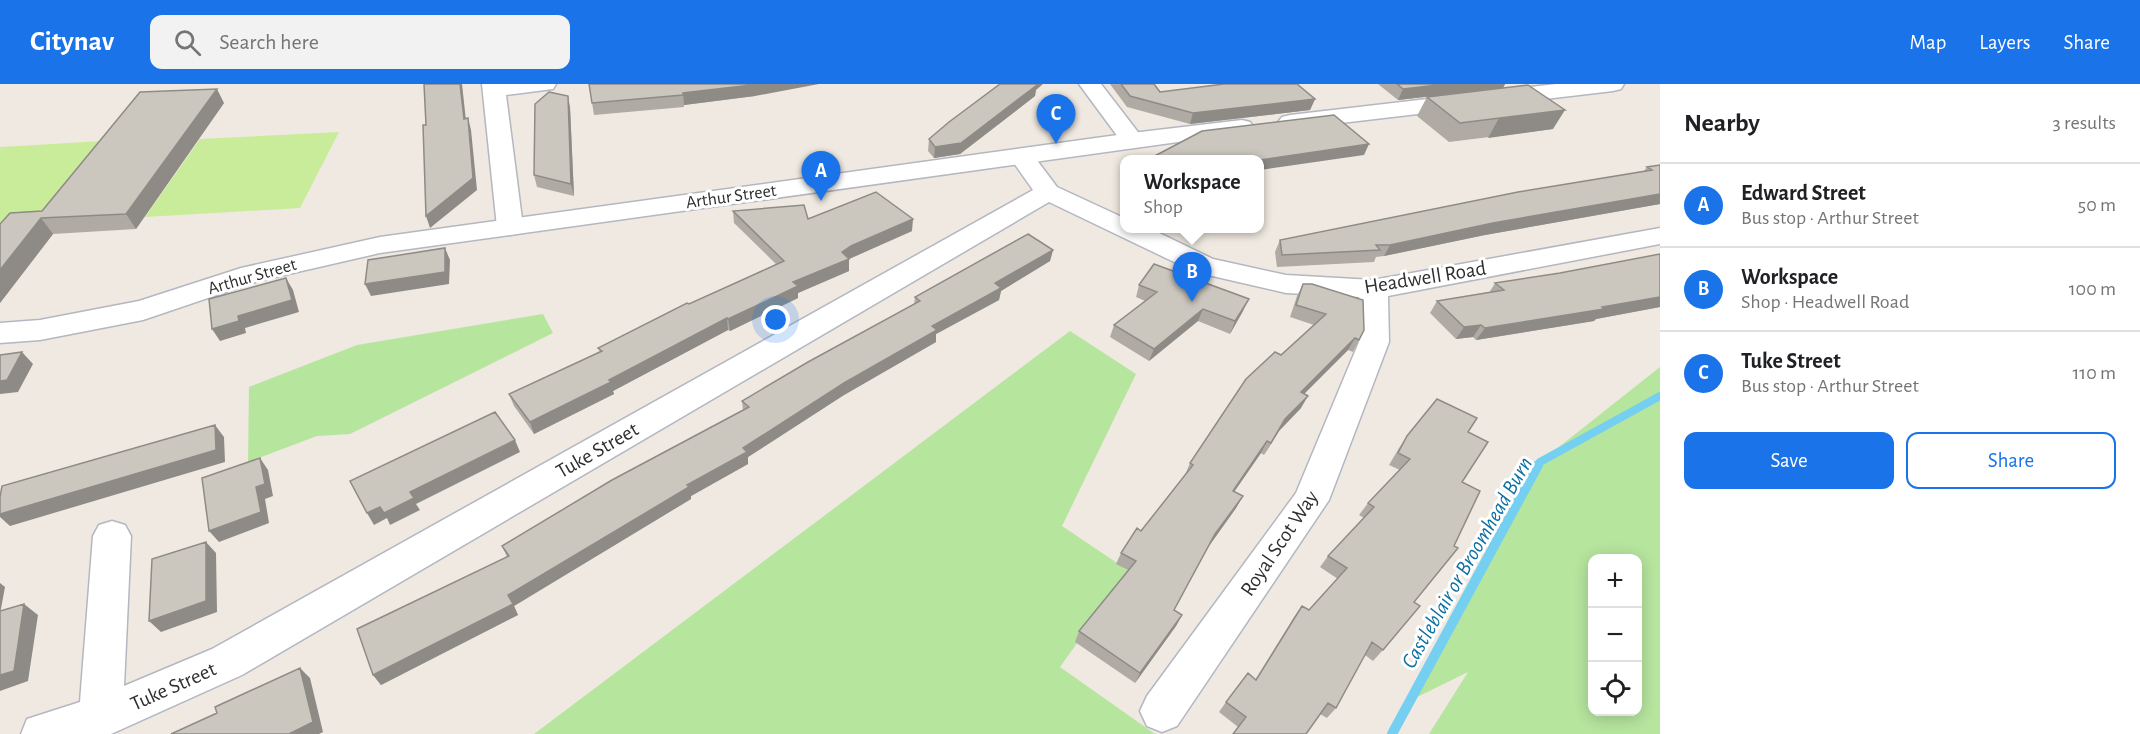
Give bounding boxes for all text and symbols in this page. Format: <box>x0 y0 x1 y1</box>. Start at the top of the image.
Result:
search box <box>150 15 570 69</box>
icon: search <box>171 26 204 59</box>
text: Citynav <box>30 28 114 56</box>
text: Search here <box>219 31 319 53</box>
text: Map <box>1910 32 1946 53</box>
text: Layers <box>1979 32 2030 53</box>
text: Share <box>2063 32 2110 53</box>
pin: C <box>1036 94 1076 144</box>
text: Nearby <box>1684 110 1760 136</box>
text: 3 results <box>2052 113 2116 133</box>
pin: A <box>802 152 840 201</box>
popup <box>1120 155 1264 233</box>
text: Workspace <box>1143 171 1241 193</box>
street label: Arthur Street <box>685 182 778 212</box>
text: Edward Street <box>1741 182 1866 204</box>
text: A <box>1698 195 1710 215</box>
text: 50 m <box>2078 195 2116 215</box>
text: Shop <box>1143 197 1183 217</box>
text: Bus stop · Arthur Street <box>1741 208 1919 228</box>
pin: B <box>1172 252 1212 302</box>
street label: Arthur Street <box>206 256 299 298</box>
street label: Headwell Road <box>1363 257 1488 298</box>
text: Workspace <box>1741 266 1838 288</box>
text: B <box>1698 279 1709 299</box>
text: 100 m <box>2069 279 2116 299</box>
text: Shop · Headwell Road <box>1741 292 1909 312</box>
your location <box>761 305 790 334</box>
text: Tuke Street <box>1741 350 1841 372</box>
text: C <box>1698 363 1709 383</box>
text: 110 m <box>2072 363 2116 383</box>
text: Bus stop · Arthur Street <box>1741 376 1919 396</box>
street label: Tuke Street <box>552 418 642 482</box>
button: Save <box>1684 432 1894 489</box>
button: Share <box>1906 432 2116 489</box>
water label: Castleblair or Broomhead Burn <box>1397 453 1536 672</box>
street label: Royal Scot Way <box>1237 487 1322 600</box>
map controls <box>1588 554 1642 716</box>
button: + <box>1588 554 1642 608</box>
button: − <box>1588 608 1642 662</box>
street label: Tuke Street <box>127 658 219 715</box>
button: locate <box>1588 662 1642 716</box>

